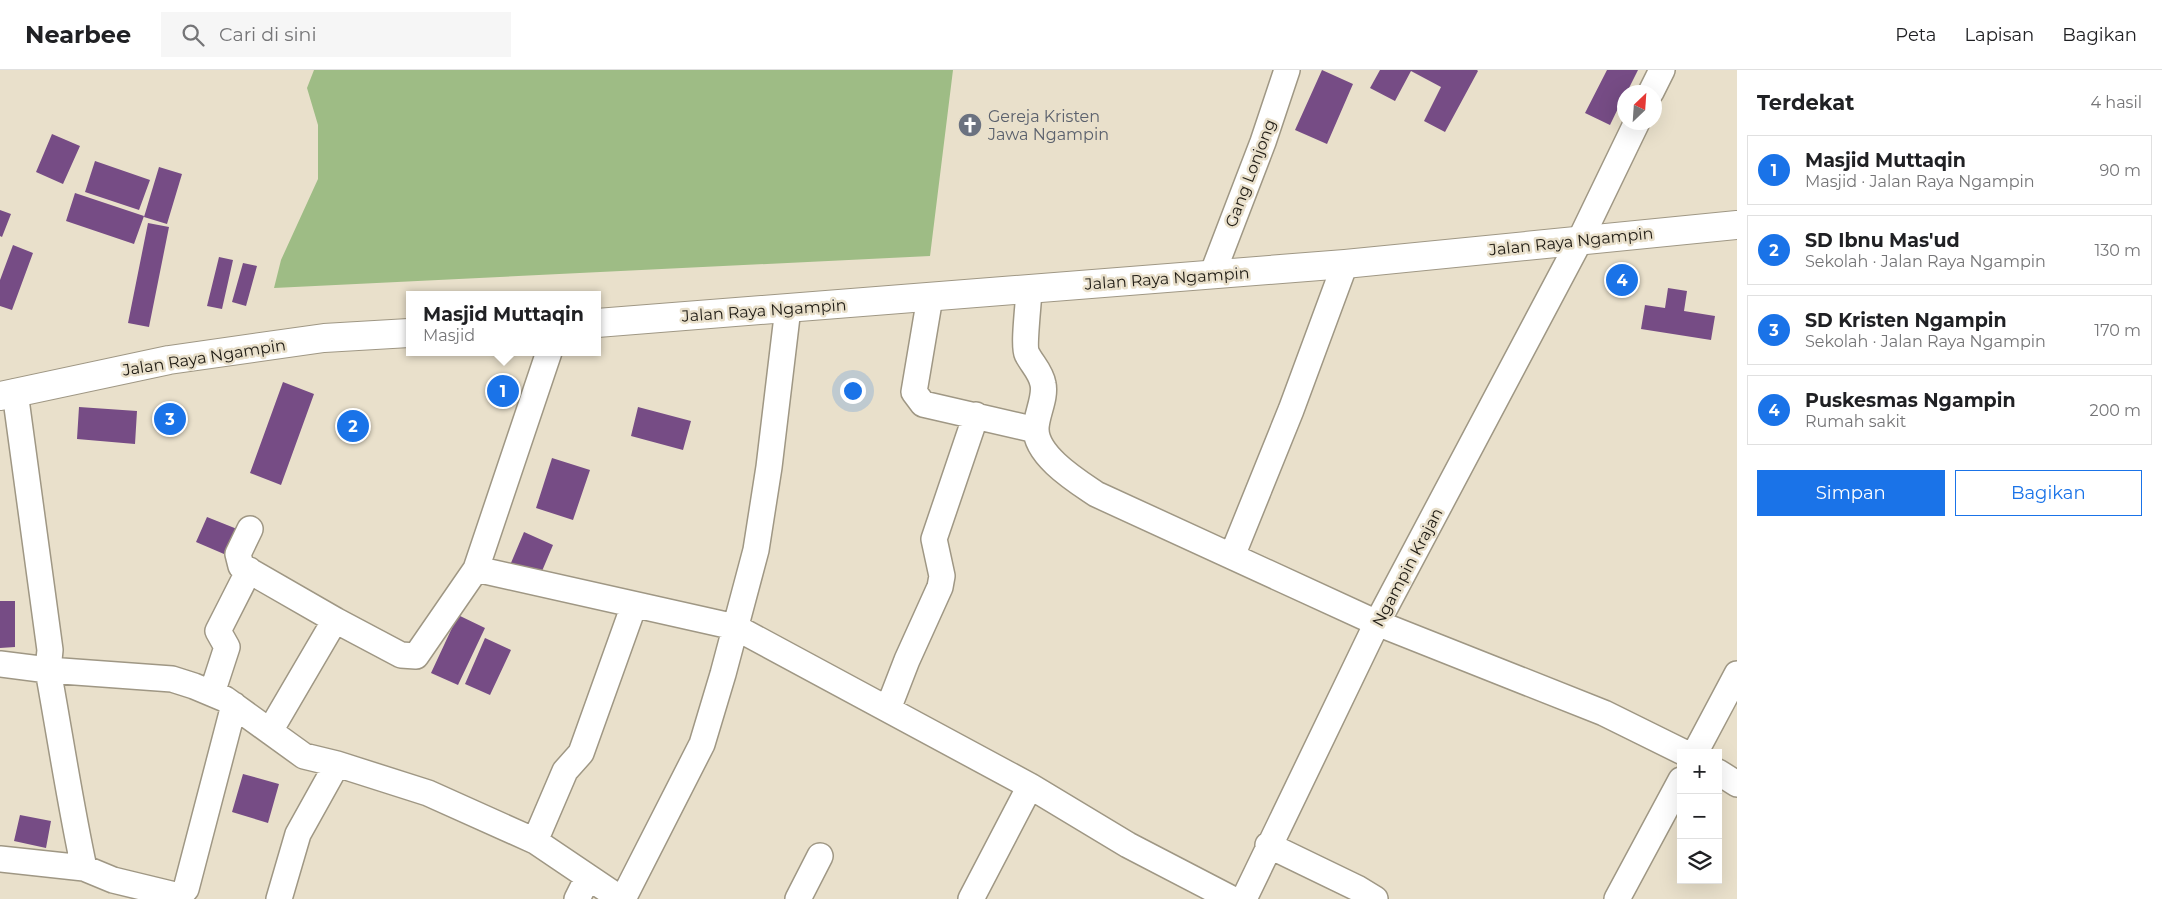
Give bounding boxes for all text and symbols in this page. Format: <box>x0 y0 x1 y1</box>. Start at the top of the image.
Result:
search box <box>161 12 511 57</box>
text: Nearbee <box>25 20 131 49</box>
icon: search <box>179 21 207 49</box>
text: Cari di sini <box>219 23 317 46</box>
text: Peta <box>1895 24 1936 46</box>
text: Lapisan <box>1964 24 2034 46</box>
text: Bagikan <box>2062 24 2137 46</box>
north arrow <box>1617 85 1662 130</box>
text: Terdekat <box>1757 90 1854 115</box>
text: 4 hasil <box>2091 93 2142 112</box>
place label: Gereja Kristen Jawa Ngampin <box>987 107 1109 144</box>
church icon: Gereja Kristen Jawa Ngampin <box>957 112 983 138</box>
street label: Gang Lonjong <box>1221 117 1280 230</box>
text: Masjid Muttaqin <box>1805 149 1966 172</box>
text: 1 <box>1771 161 1777 180</box>
text: 90 m <box>2099 161 2141 180</box>
text: Masjid · Jalan Raya Ngampin <box>1805 172 2035 191</box>
street label: Jalan Raya Ngampin <box>1487 223 1654 260</box>
text: SD Ibnu Mas'ud <box>1805 229 1960 252</box>
text: 2 <box>1769 241 1779 260</box>
text: 130 m <box>2094 241 2141 260</box>
text: Sekolah · Jalan Raya Ngampin <box>1805 252 2046 271</box>
pin: 4 <box>1606 261 1638 299</box>
street label: Jalan Raya Ngampin <box>1083 263 1250 294</box>
popup <box>406 291 601 356</box>
street label: Jalan Raya Ngampin <box>680 295 847 326</box>
text: Masjid Muttaqin <box>423 303 584 326</box>
text: SD Kristen Ngampin <box>1805 309 2007 332</box>
text: 3 <box>1769 321 1779 340</box>
text: 170 m <box>2094 321 2141 340</box>
text: Masjid <box>423 326 475 345</box>
text: Sekolah · Jalan Raya Ngampin <box>1805 332 2046 351</box>
street label: Jalan Raya Ngampin <box>120 335 287 380</box>
pin: 1 <box>487 372 519 410</box>
your location <box>840 378 866 404</box>
text: Puskesmas Ngampin <box>1805 389 2016 412</box>
pin: 3 <box>154 400 186 438</box>
text: 4 <box>1768 401 1780 420</box>
text: 200 m <box>2090 401 2141 420</box>
pin: 2 <box>337 407 369 445</box>
text: Rumah sakit <box>1805 412 1906 431</box>
button: Simpan <box>1757 470 1945 516</box>
button: Bagikan <box>1955 470 2142 516</box>
street label: Ngampin Krajan <box>1368 505 1447 630</box>
map controls <box>1677 749 1722 884</box>
button: + <box>1677 749 1722 794</box>
button: − <box>1677 794 1722 839</box>
button: layers <box>1677 839 1722 884</box>

